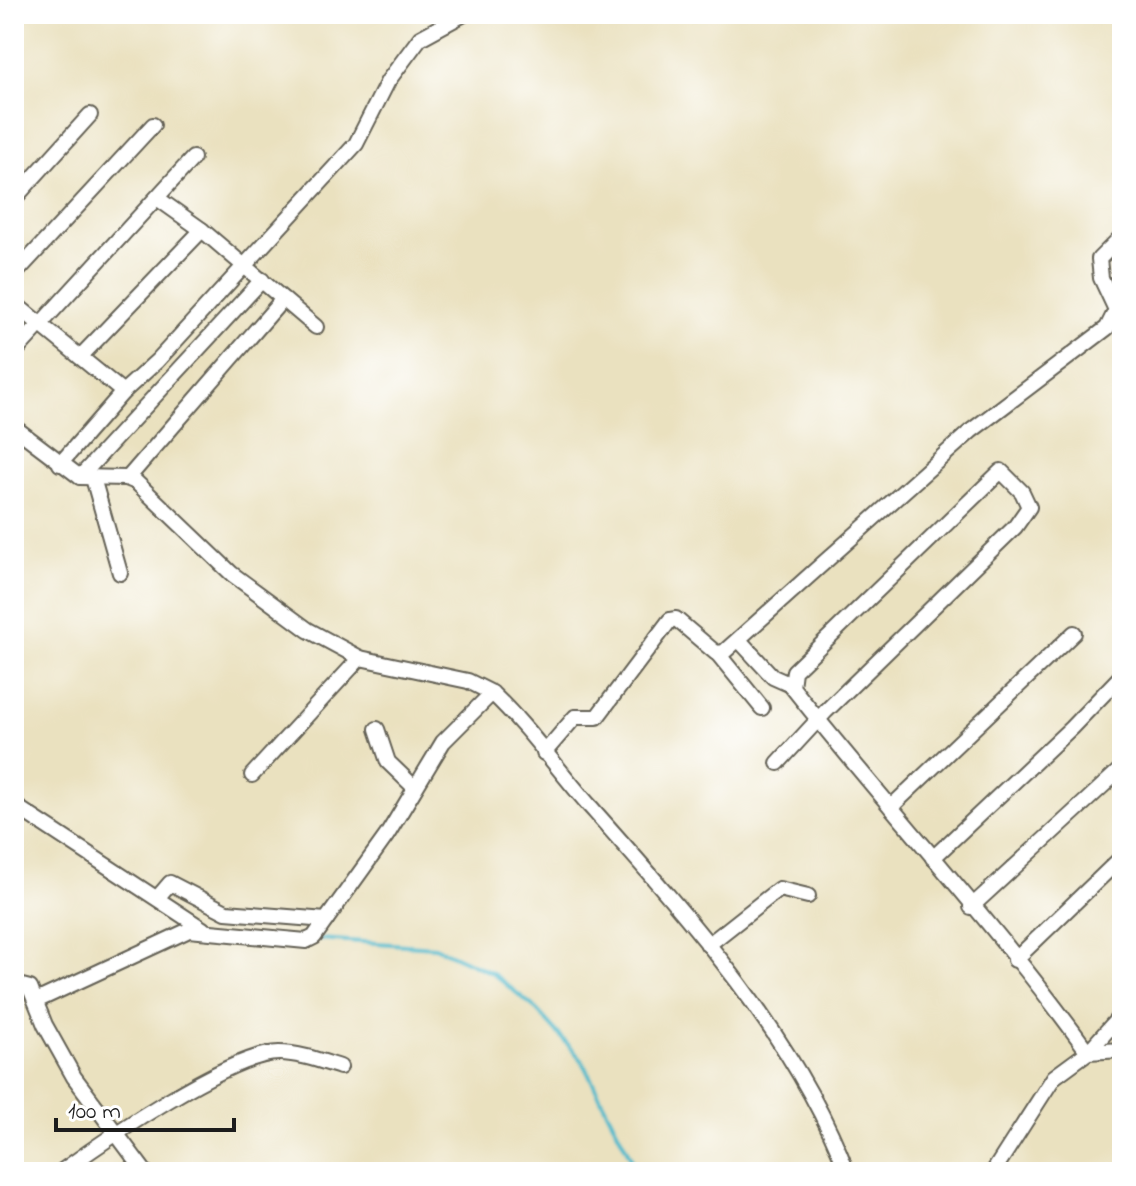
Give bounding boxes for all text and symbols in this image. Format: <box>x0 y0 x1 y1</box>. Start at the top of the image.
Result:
scale bar <box>56 1082 234 1132</box>
text: 100 m <box>68 1095 121 1130</box>

